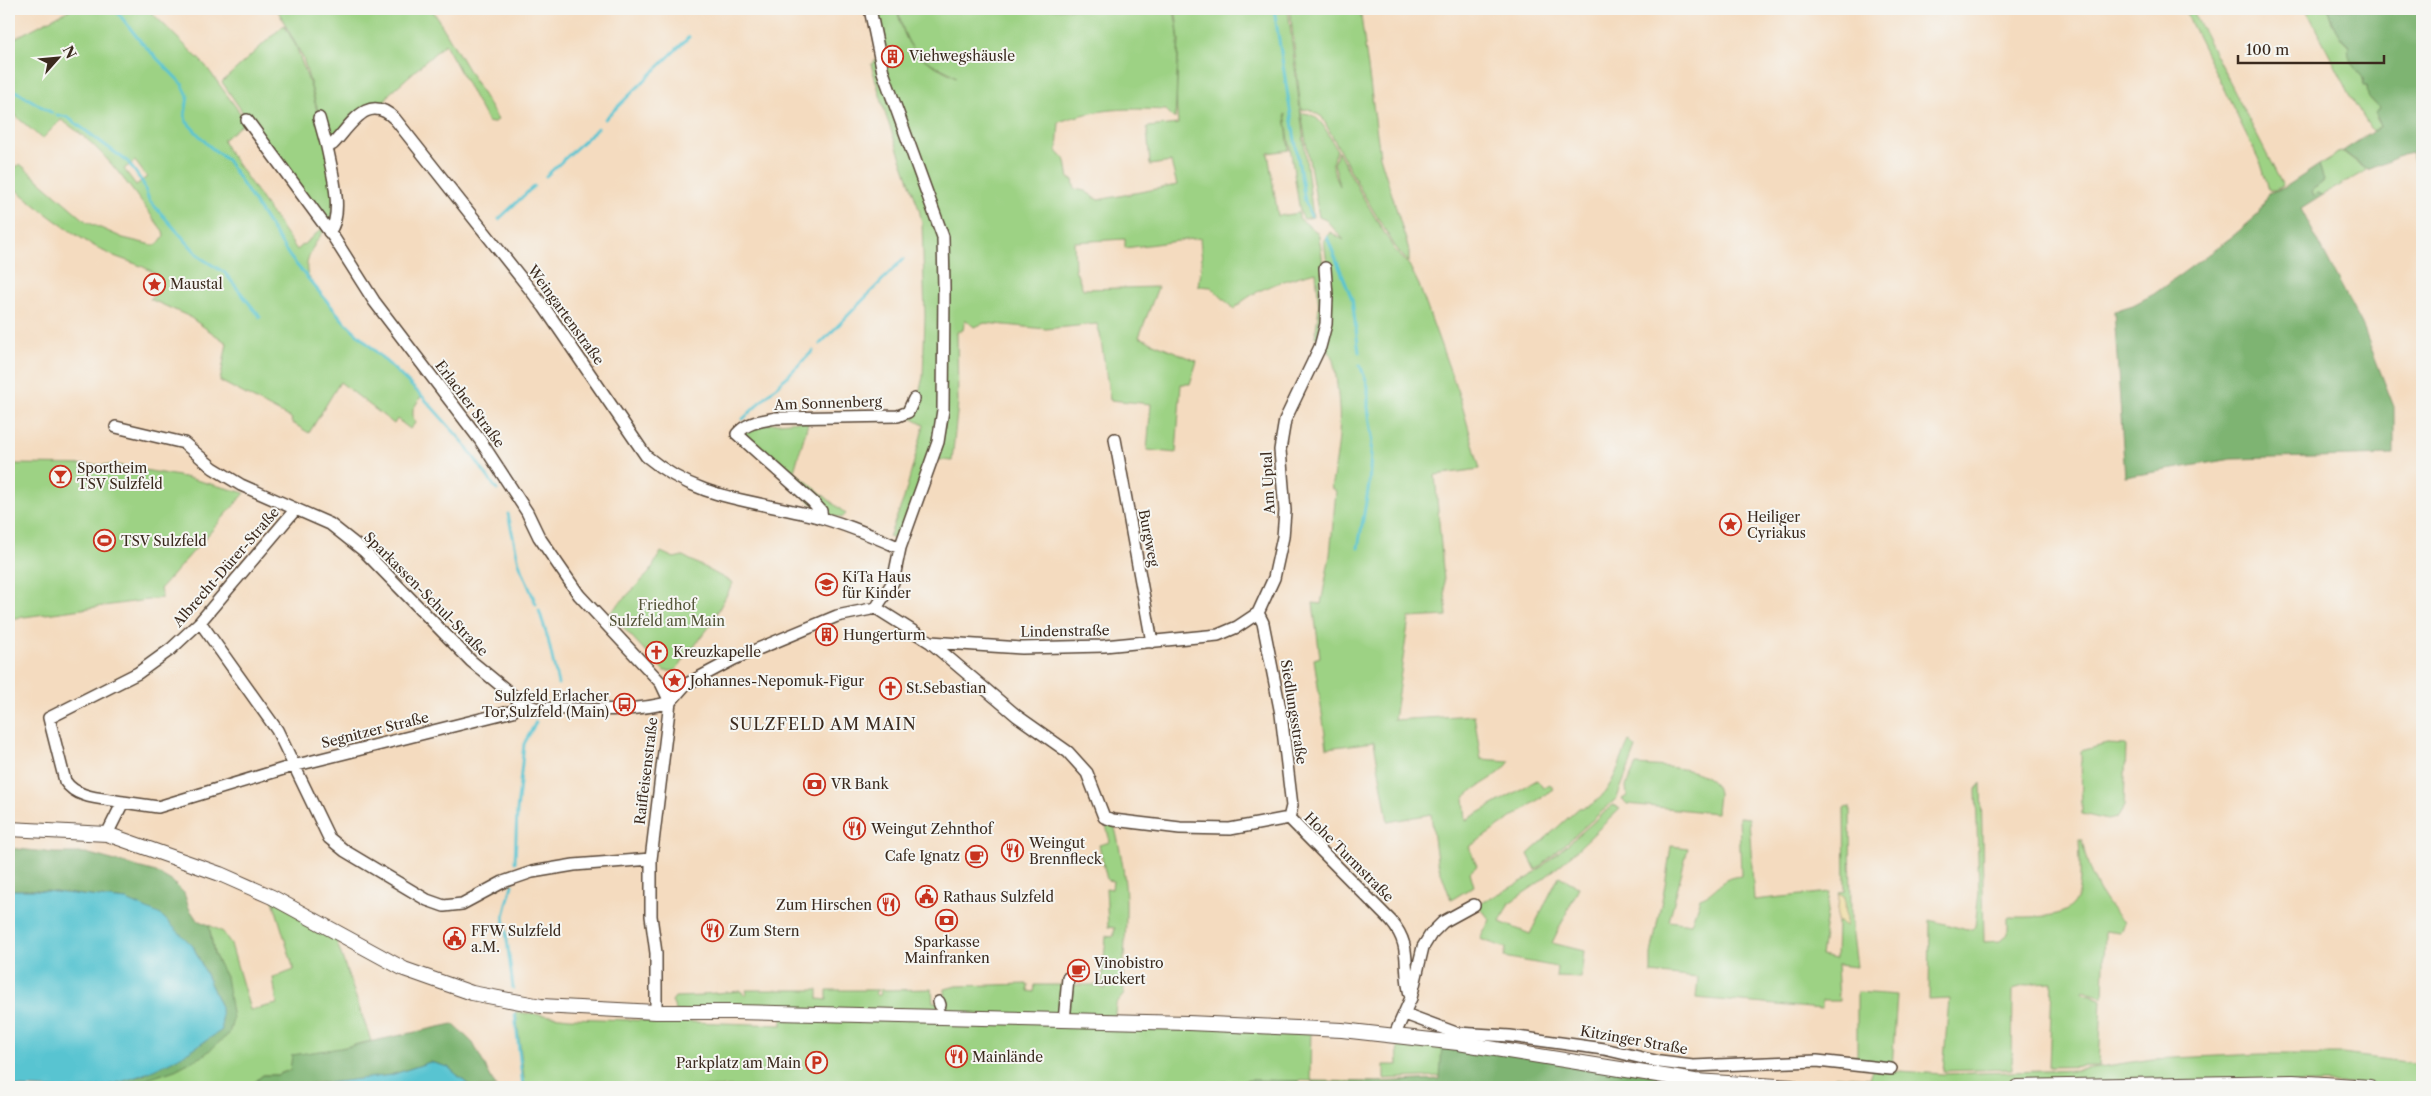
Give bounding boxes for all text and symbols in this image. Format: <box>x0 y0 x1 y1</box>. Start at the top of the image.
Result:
north arrow <box>32 32 82 82</box>
scale bar <box>2238 32 2385 64</box>
text: 100 m <box>2246 40 2289 59</box>
text: N <box>59 43 80 62</box>
building icon: Viehwegshäusle <box>881 44 905 68</box>
place label: Viehwegshäusle <box>908 47 1015 65</box>
street label: Weingartenstraße <box>523 261 608 369</box>
place icon: Maustal <box>142 272 166 296</box>
place label: Maustal <box>170 275 223 293</box>
street label: Erlacher Straße <box>431 357 509 451</box>
street label: Am Sonnenberg <box>773 392 883 414</box>
street label: Am Uptal <box>1257 451 1279 516</box>
place label: Sportheim TSV Sulzfeld <box>77 459 163 493</box>
bar icon: Sportheim TSV Sulzfeld <box>49 464 73 488</box>
street label: Albrecht-Dürer-Straße <box>168 503 283 631</box>
street label: Burgweg <box>1135 508 1163 569</box>
place label: Heiliger Cyriakus <box>1747 508 1806 542</box>
place icon: Heiliger Cyriakus <box>1719 513 1743 537</box>
street label: Sparkassen-Schul-Straße <box>360 528 492 660</box>
sports icon: TSV Sulzfeld <box>93 529 117 553</box>
place label: TSV Sulzfeld <box>121 532 207 550</box>
place label: KiTa Haus für Kinder <box>842 568 911 602</box>
school or university icon: KiTa Haus für Kinder <box>814 573 838 597</box>
park label: Friedhof Sulzfeld am Main <box>609 596 725 630</box>
street label: Lindenstraße <box>1020 621 1110 641</box>
building icon: Hungerturm <box>815 623 839 647</box>
place label: Hungerturm <box>843 626 926 644</box>
church icon: Kreuzkapelle <box>645 640 669 664</box>
place label: Kreuzkapelle <box>673 643 761 661</box>
street label: Siedlungsstraße <box>1277 658 1311 766</box>
place icon: Johannes-Nepomuk-Figur <box>662 669 686 693</box>
place label: Johannes-Nepomuk-Figur <box>688 672 864 690</box>
church icon: St.Sebastian <box>878 676 902 700</box>
place label: St.Sebastian <box>906 679 987 697</box>
place label: Sulzfeld Erlacher Tor,Sulzfeld (Main) <box>482 687 609 721</box>
bus stop icon: Sulzfeld Erlacher Tor,Sulzfeld (Main) <box>613 692 637 716</box>
street label: Segnitzer Straße <box>319 708 431 752</box>
district label: SULZFELD AM MAIN <box>729 714 917 734</box>
street label: Raiffeisenstraße <box>630 716 662 826</box>
bank icon: VR Bank <box>803 772 827 796</box>
place label: VR Bank <box>830 775 889 793</box>
street label: Hohe Turmstraße <box>1300 808 1398 906</box>
restaurant icon: Weingut Zehnthof <box>843 817 867 841</box>
place label: Weingut Zehnthof <box>870 820 995 838</box>
place label: Weingut Brennfleck <box>1028 834 1103 868</box>
restaurant icon: Weingut Brennfleck <box>1001 839 1025 863</box>
cafe icon: Cafe Ignatz <box>964 844 988 868</box>
place label: Cafe Ignatz <box>885 847 960 865</box>
public building icon: Rathaus Sulzfeld <box>915 885 939 909</box>
place label: Rathaus Sulzfeld <box>943 888 1054 906</box>
restaurant icon: Zum Hirschen <box>876 893 900 917</box>
place label: Zum Hirschen <box>776 896 872 914</box>
bank icon: Sparkasse Mainfranken <box>935 908 959 932</box>
restaurant icon: Zum Stern <box>701 919 725 943</box>
place label: FFW Sulzfeld a.M. <box>471 922 562 956</box>
place label: Zum Stern <box>729 922 800 940</box>
public building icon: FFW Sulzfeld a.M. <box>443 927 467 951</box>
place label: Sparkasse Mainfranken <box>904 933 990 967</box>
place label: Vinobistro Luckert <box>1093 954 1164 988</box>
cafe icon: Vinobistro Luckert <box>1066 959 1090 983</box>
street label: Kitzinger Straße <box>1579 1022 1689 1058</box>
restaurant icon: Mainlände <box>944 1045 968 1069</box>
place label: Mainlände <box>972 1048 1043 1066</box>
parking icon: Parkplatz am Main <box>805 1051 829 1075</box>
place label: Parkplatz am Main <box>676 1054 801 1072</box>

